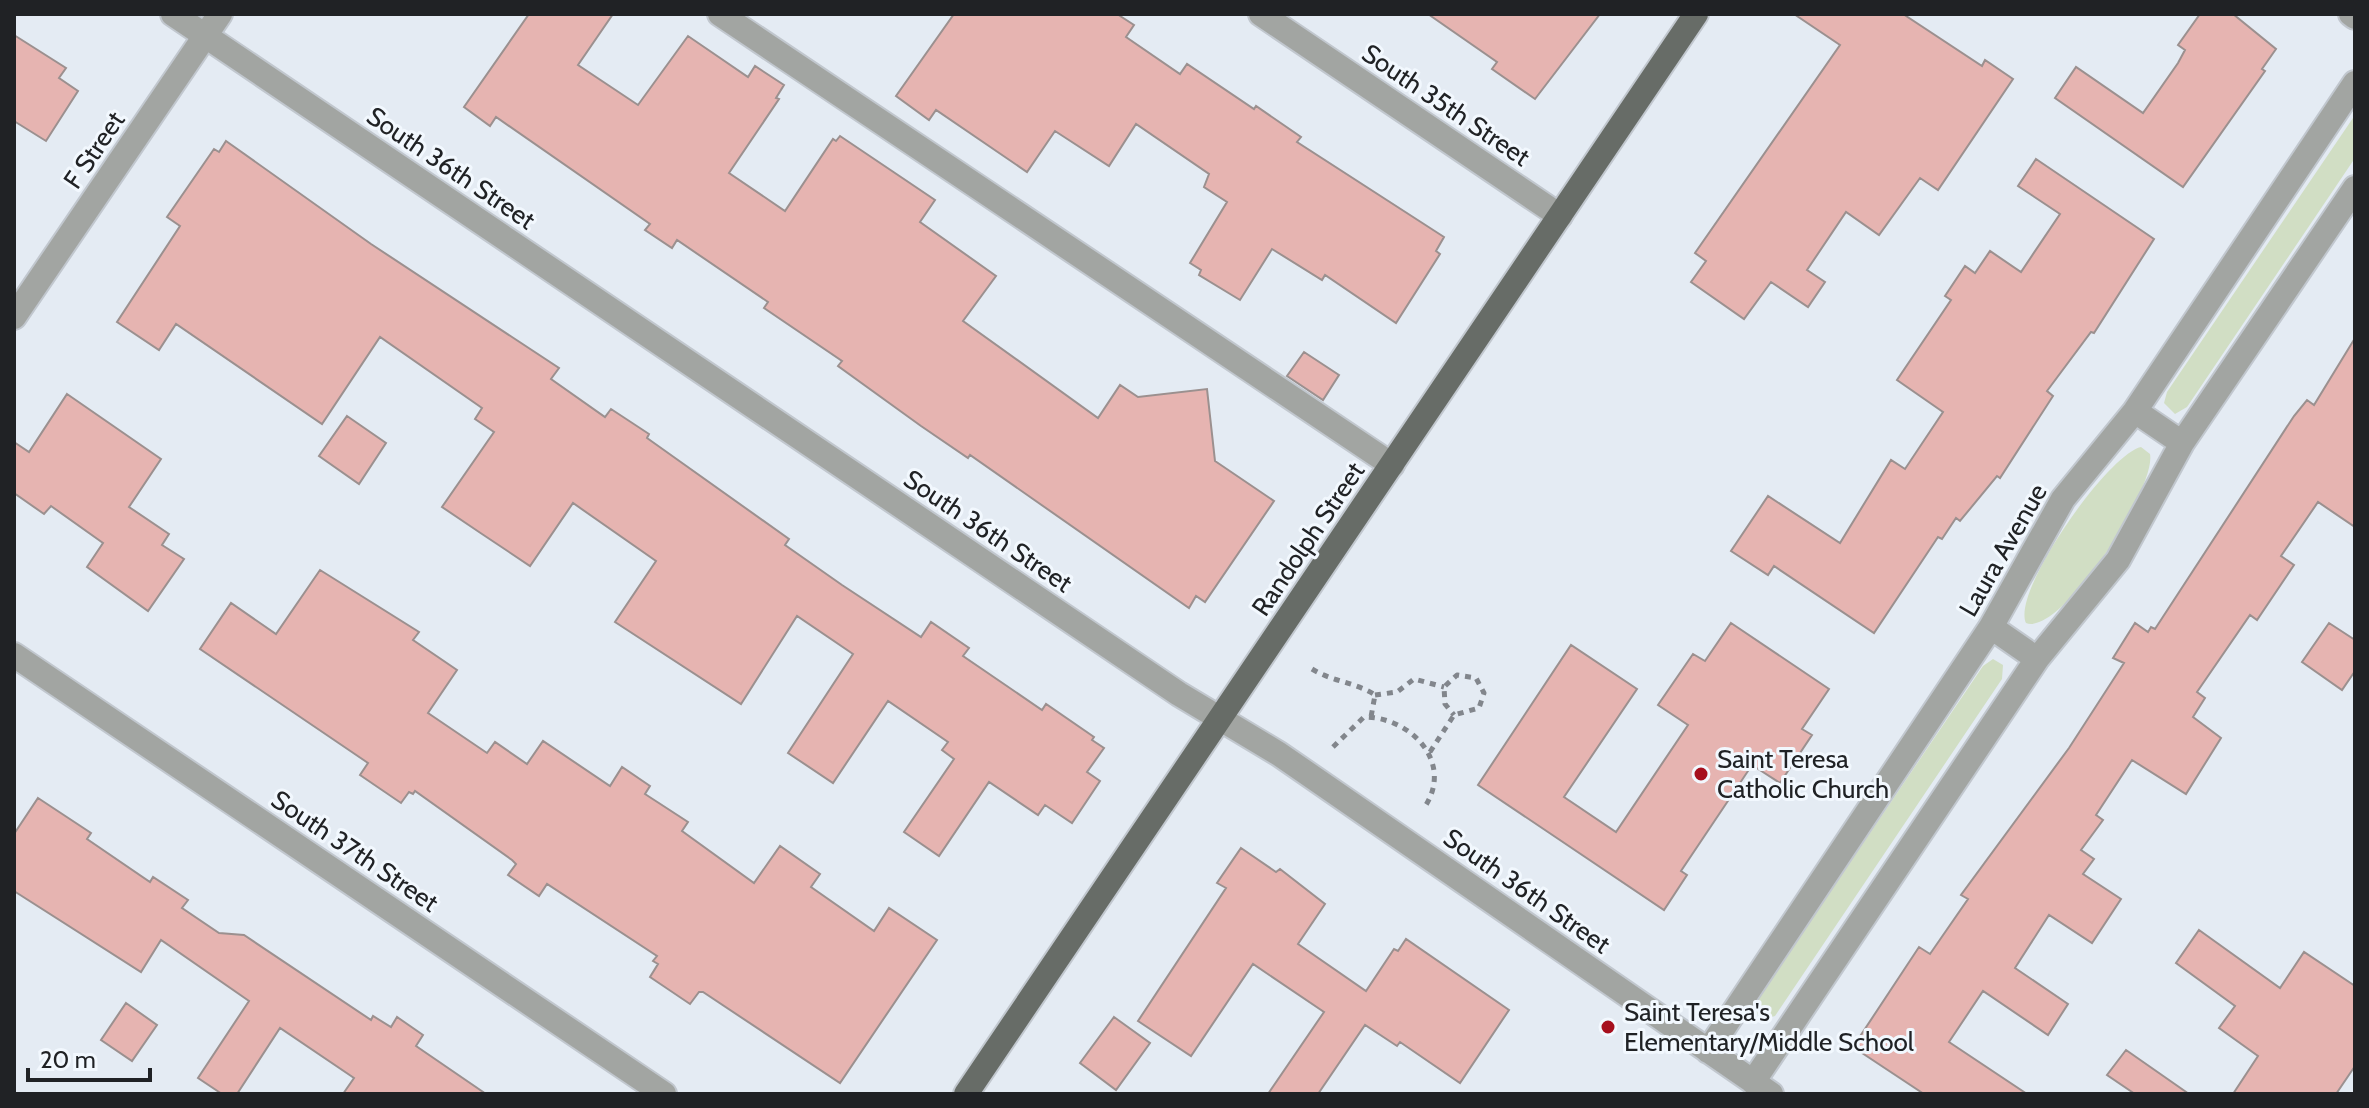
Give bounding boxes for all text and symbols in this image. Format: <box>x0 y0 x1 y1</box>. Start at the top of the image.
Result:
street label: South 35th Street <box>1356 37 1536 173</box>
street label: South 36th Street <box>361 100 541 236</box>
street label: F Street <box>57 105 132 195</box>
street label: Randolph Street <box>1245 456 1371 622</box>
street label: South 36th Street <box>898 463 1078 599</box>
street label: Laura Avenue <box>1952 478 2054 622</box>
place label: Saint Teresa Catholic Church <box>1717 743 1889 805</box>
marker: Saint Teresa Catholic Church <box>1692 765 1710 783</box>
street label: South 37th Street <box>265 783 445 919</box>
street label: South 36th Street <box>1437 822 1617 961</box>
place label: Saint Teresa's Elementary/Middle School <box>1624 996 1914 1058</box>
marker: Saint Teresa's Elementary/Middle School <box>1599 1018 1617 1036</box>
scale bar <box>28 1032 150 1082</box>
text: 20 m <box>40 1045 96 1074</box>

